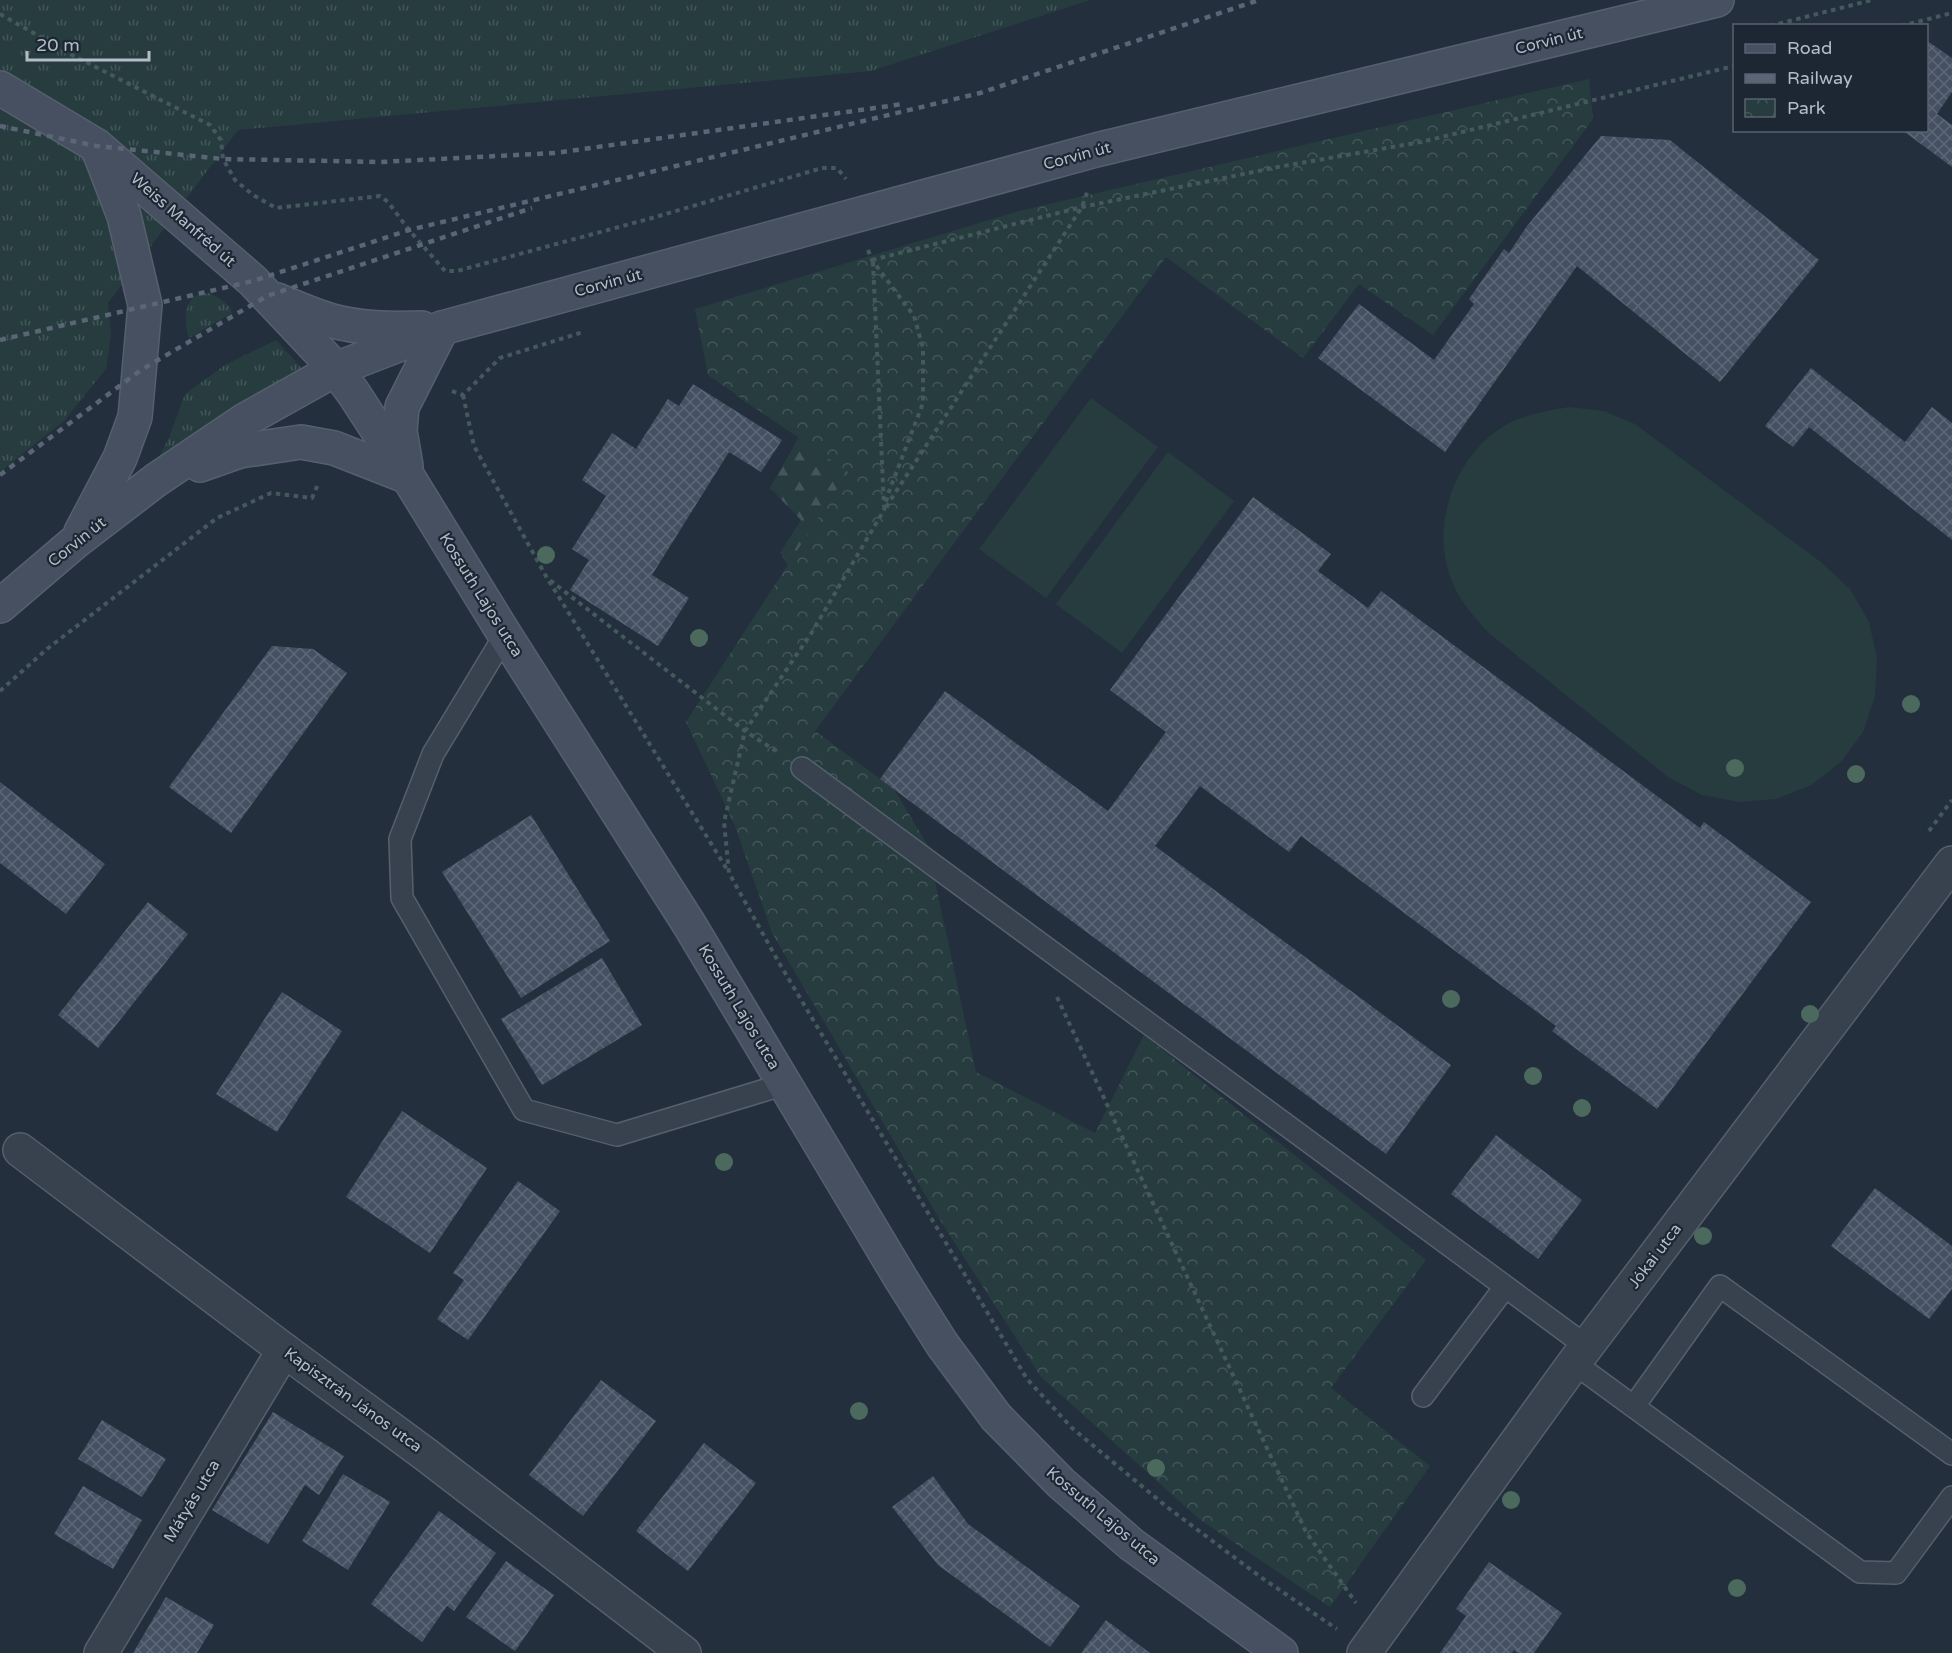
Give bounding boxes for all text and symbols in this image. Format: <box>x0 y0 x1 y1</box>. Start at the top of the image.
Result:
street label: Corvin út <box>1513 23 1585 59</box>
scale bar <box>27 24 148 62</box>
legend <box>1733 24 1928 132</box>
text: 20 m <box>36 34 80 56</box>
text: Road <box>1787 37 1832 59</box>
text: Railway <box>1787 67 1853 89</box>
text: Park <box>1787 97 1826 119</box>
street label: Corvin út <box>1041 137 1113 175</box>
street label: Weiss Manfréd út <box>126 169 240 271</box>
street label: Corvin út <box>572 264 644 302</box>
street label: Corvin út <box>44 513 110 571</box>
street label: Kossuth Lajos utca <box>435 529 527 661</box>
street label: Kossuth Lajos utca <box>694 941 784 1073</box>
street label: Jókai utca <box>1624 1220 1686 1292</box>
street label: Kapisztrán János utca <box>280 1343 426 1457</box>
street label: Mátyás utca <box>160 1456 224 1546</box>
street label: Kossuth Lajos utca <box>1042 1462 1164 1570</box>

